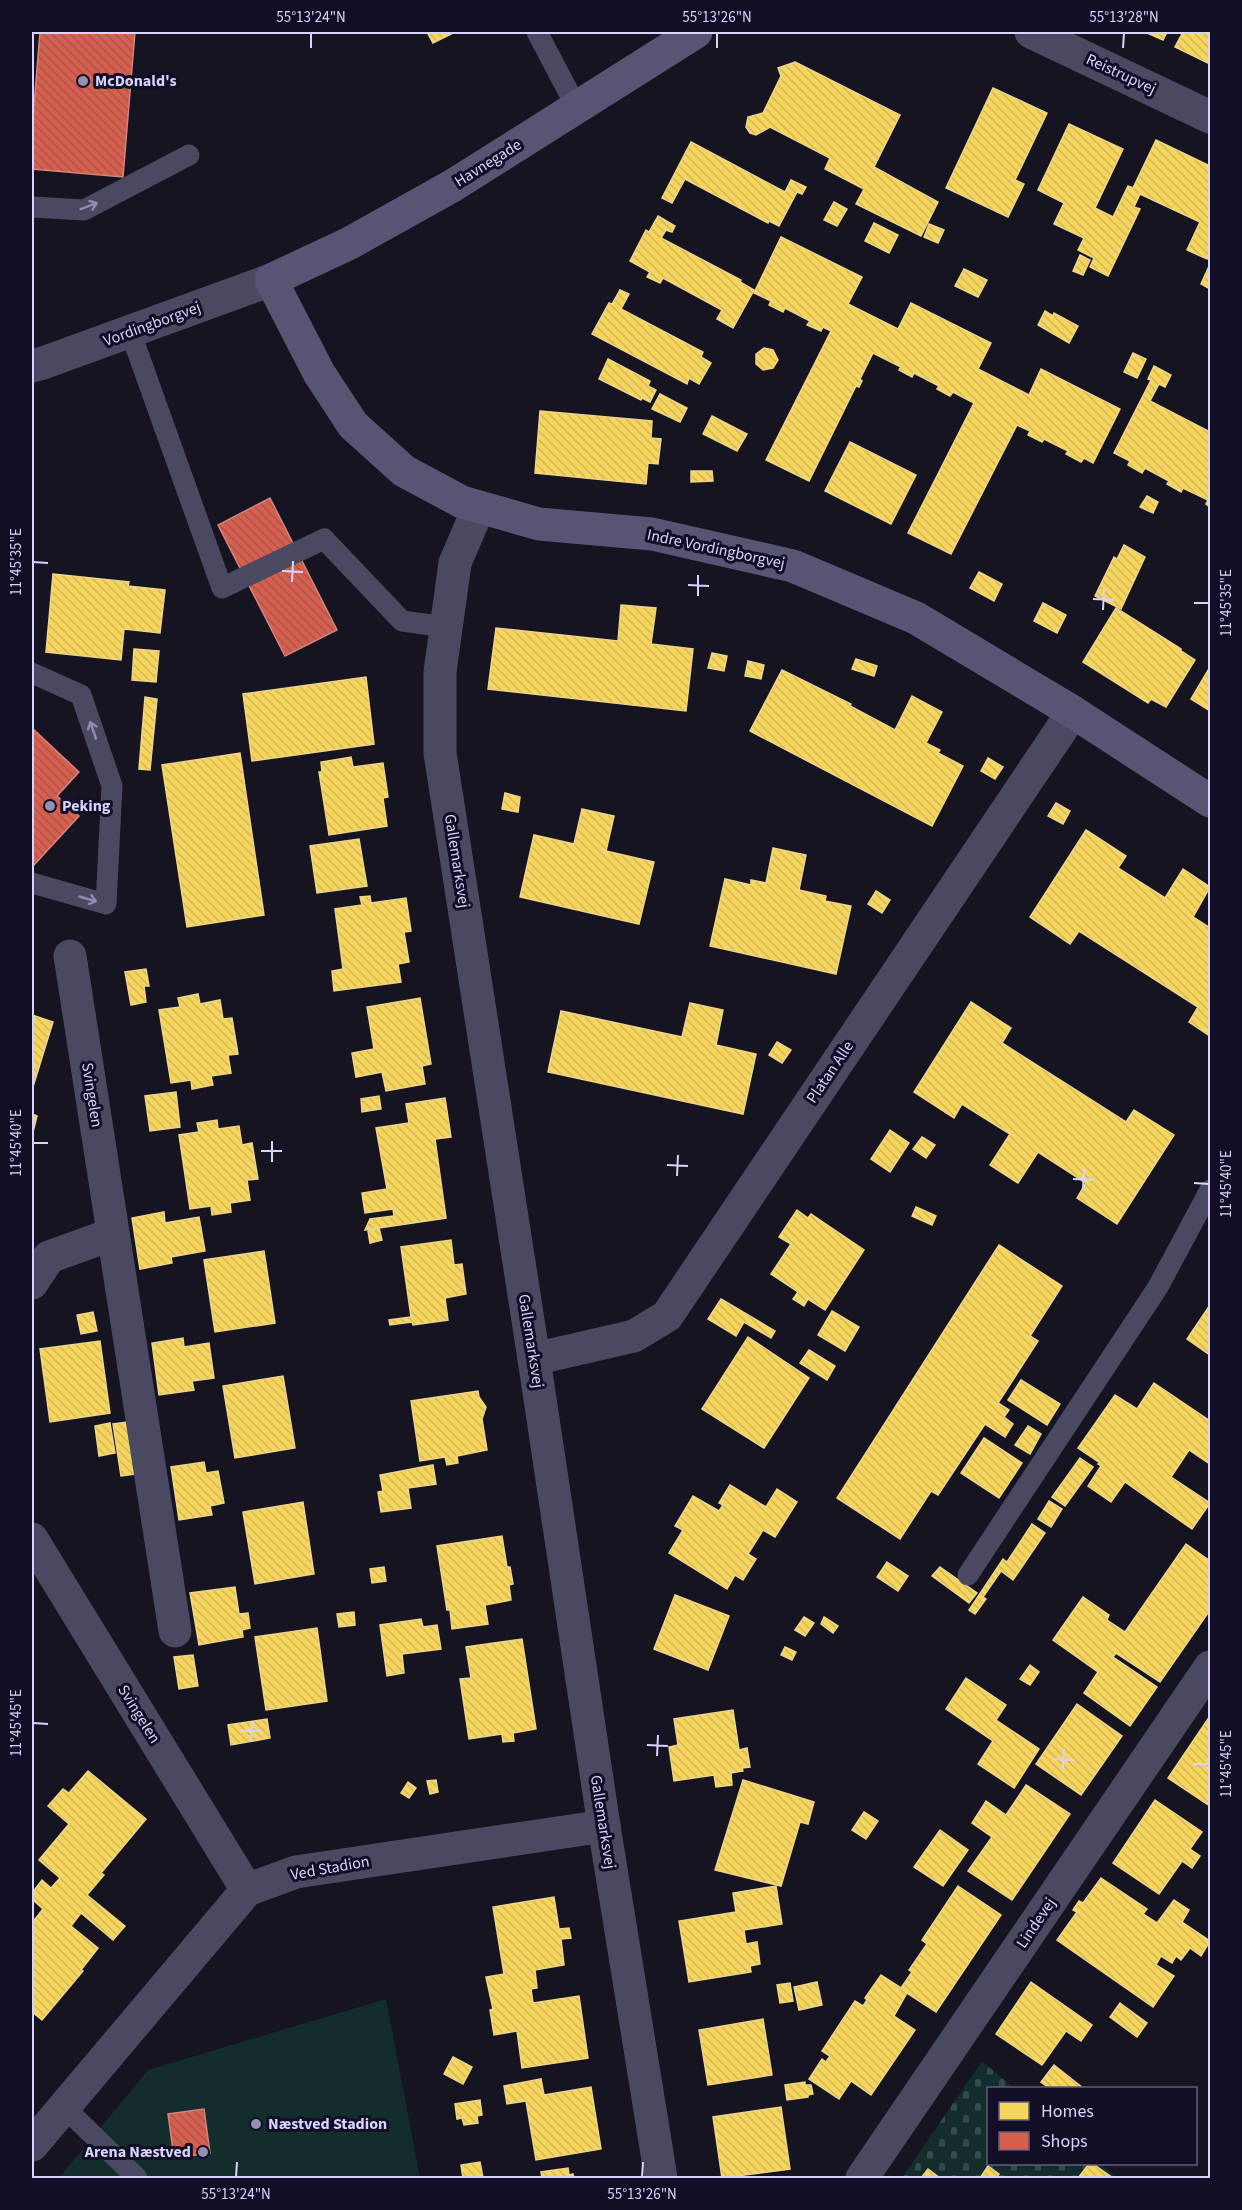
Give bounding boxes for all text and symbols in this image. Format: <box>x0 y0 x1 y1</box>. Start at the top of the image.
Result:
text: 55°13'24"N <box>276 7 346 28</box>
text: 55°13'26"N <box>682 7 752 28</box>
text: 55°13'28"N <box>1089 7 1159 28</box>
street label: Reistrupvej <box>1082 48 1160 100</box>
place label: McDonald's <box>95 70 177 92</box>
marker: McDonald's <box>76 74 90 88</box>
street label: Havnegade <box>450 134 526 192</box>
one-way arrow <box>79 200 98 211</box>
street label: Vordingborgvej <box>100 296 204 352</box>
street label: Indre Vordingborgvej <box>645 524 787 574</box>
text: 11°45'35"E <box>6 528 27 596</box>
text: 11°45'35"E <box>1216 569 1237 637</box>
one-way arrow <box>87 721 98 740</box>
place label: Peking <box>62 795 111 817</box>
marker: Peking <box>43 799 57 813</box>
street label: Gallemarksvej <box>439 812 475 910</box>
one-way arrow <box>78 893 97 905</box>
street label: Platan Alle <box>801 1036 859 1108</box>
street label: Svingelen <box>76 1061 108 1129</box>
text: 11°45'40"E <box>6 1109 27 1177</box>
text: 11°45'40"E <box>1216 1150 1237 1218</box>
street label: Gallemarksvej <box>513 1292 549 1390</box>
street label: Svingelen <box>112 1680 166 1748</box>
text: 11°45'45"E <box>6 1689 27 1757</box>
text: 11°45'45"E <box>1216 1730 1237 1798</box>
street label: Gallemarksvej <box>585 1773 621 1871</box>
street label: Ved Stadion <box>289 1850 371 1886</box>
street label: Lindevej <box>1011 1893 1061 1953</box>
legend <box>987 2087 1197 2165</box>
text: Homes <box>1041 2099 1094 2124</box>
place label: Næstved Stadion <box>268 2113 387 2135</box>
marker: Næstved Stadion <box>249 2117 263 2131</box>
text: Shops <box>1041 2129 1088 2154</box>
place label: Arena Næstved <box>84 2141 191 2163</box>
marker: Arena Næstved <box>196 2145 210 2159</box>
text: 55°13'24"N <box>201 2184 271 2205</box>
text: 55°13'26"N <box>607 2184 677 2205</box>

